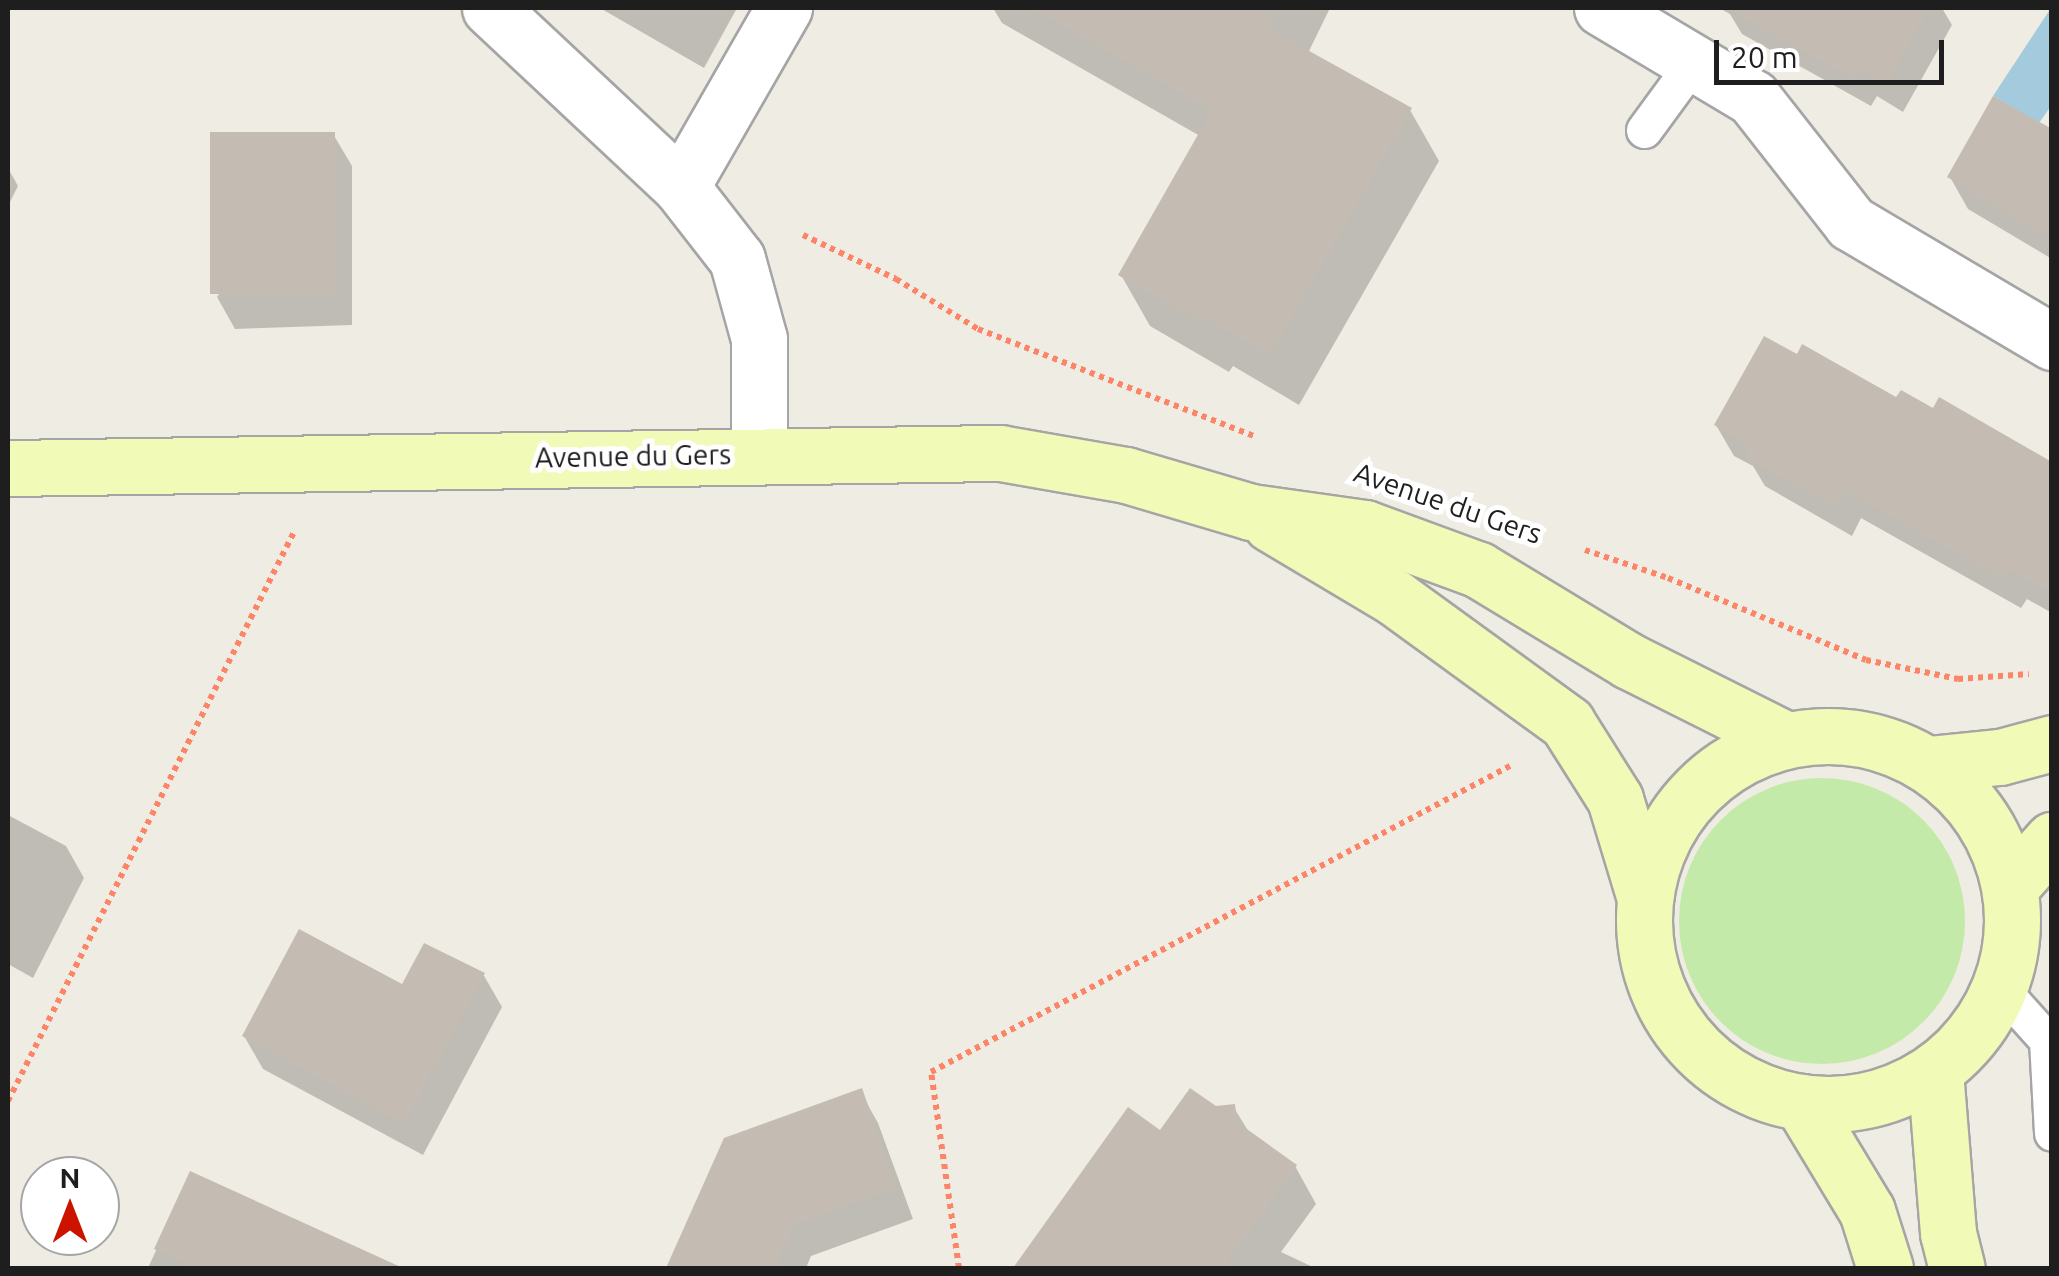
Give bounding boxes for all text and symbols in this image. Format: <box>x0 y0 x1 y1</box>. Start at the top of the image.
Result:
scale bar <box>1719 20 1949 82</box>
text: 20 m <box>1731 40 1798 74</box>
street label: Avenue du Gers <box>535 437 731 475</box>
street label: Avenue du Gers <box>1350 455 1546 551</box>
north arrow <box>20 1156 120 1256</box>
text: N <box>60 1162 80 1193</box>

